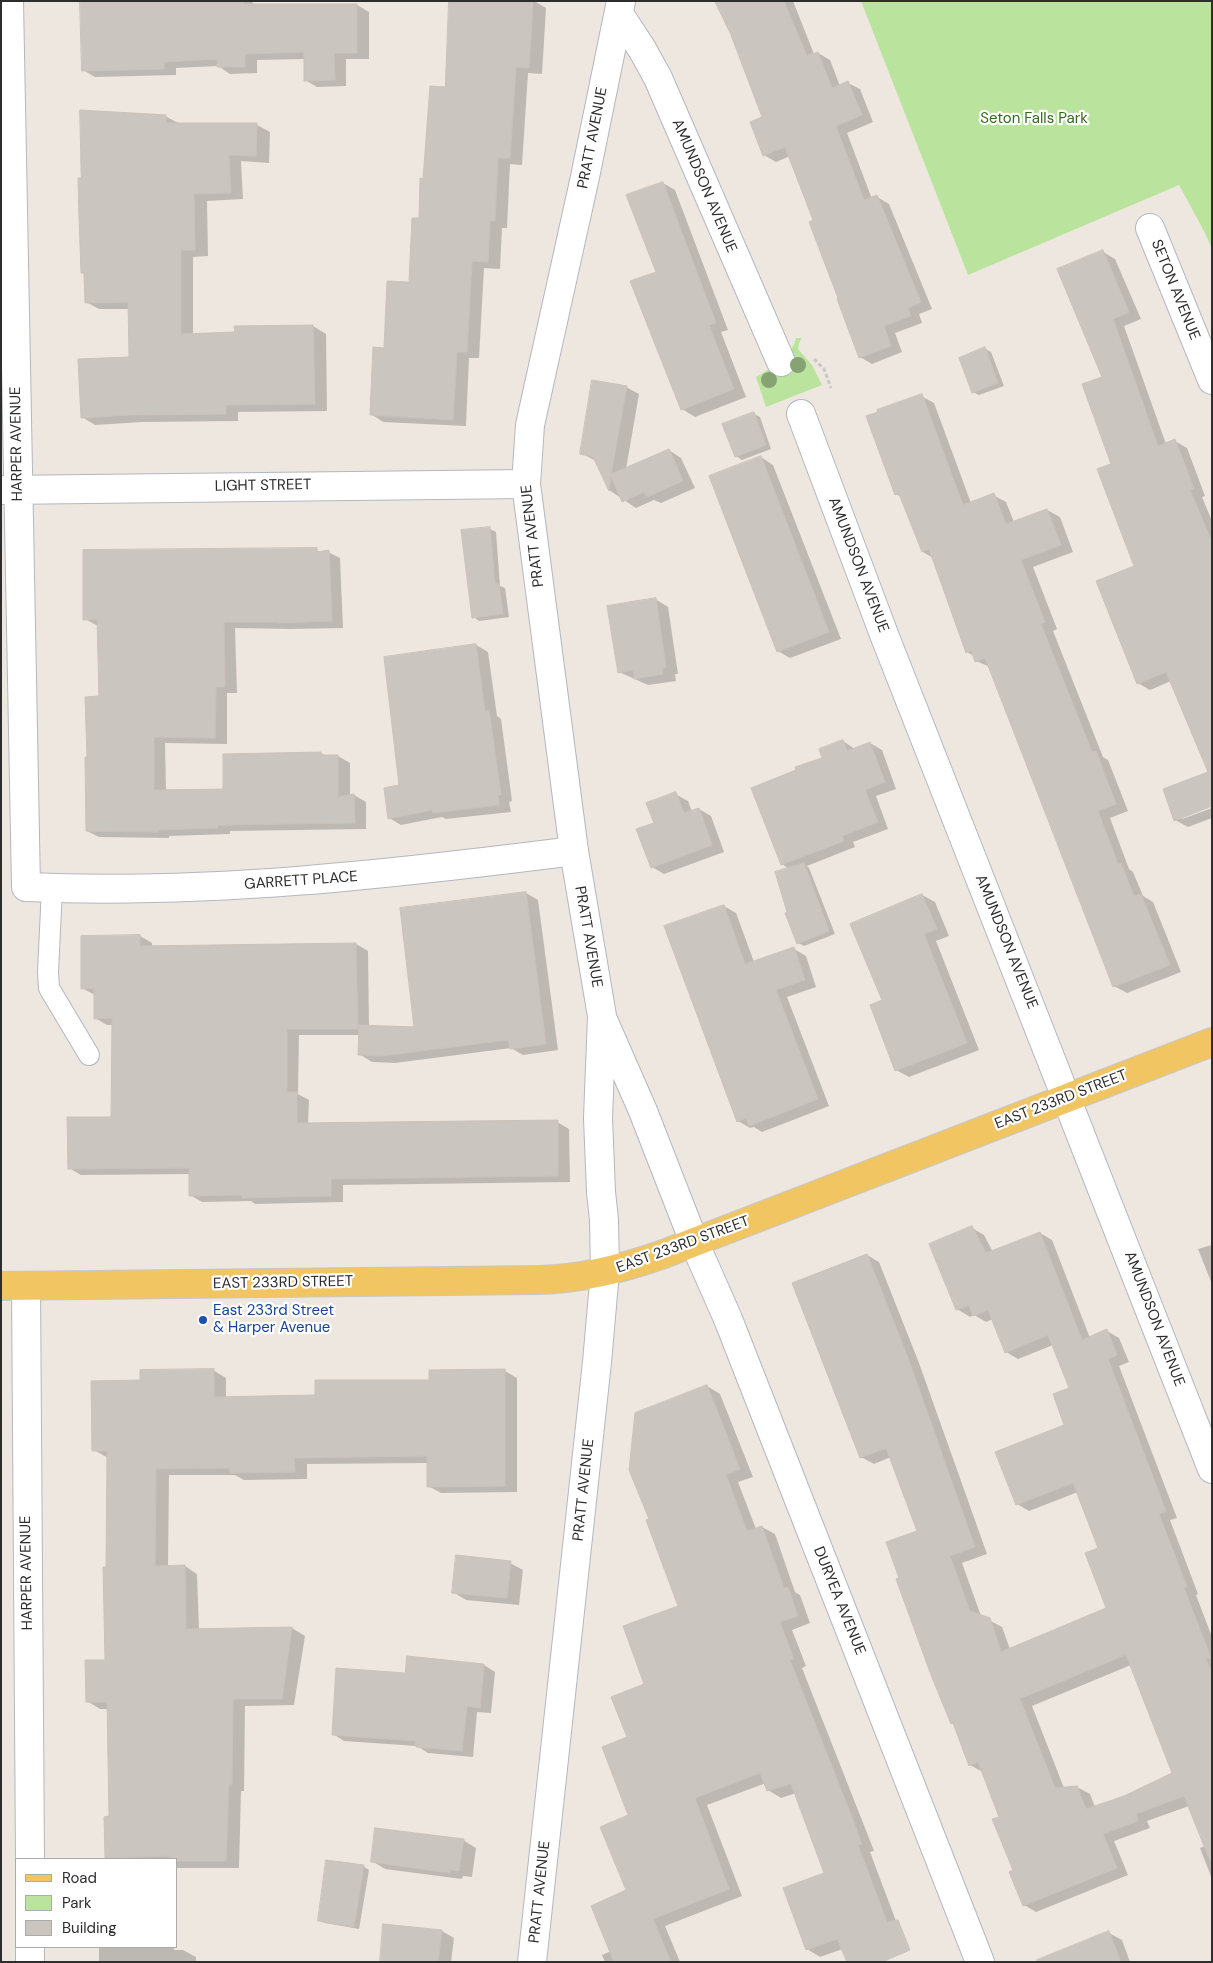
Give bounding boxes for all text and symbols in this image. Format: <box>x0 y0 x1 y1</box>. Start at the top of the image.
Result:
street label: PRATT AVENUE <box>574 86 612 190</box>
park label: Seton Falls Park <box>980 110 1088 128</box>
street label: AMUNDSON AVENUE <box>668 116 740 256</box>
street label: SETON AVENUE <box>1147 237 1203 343</box>
street label: HARPER AVENUE <box>7 386 27 502</box>
street label: LIGHT STREET <box>215 476 311 496</box>
street label: PRATT AVENUE <box>518 484 548 588</box>
street label: AMUNDSON AVENUE <box>824 495 892 635</box>
street label: GARRETT PLACE <box>244 868 358 894</box>
street label: AMUNDSON AVENUE <box>971 872 1041 1012</box>
street label: PRATT AVENUE <box>570 885 606 989</box>
street label: EAST 233RD STREET <box>992 1067 1130 1133</box>
street label: EAST 233RD STREET <box>614 1213 752 1277</box>
street label: AMUNDSON AVENUE <box>1120 1249 1188 1389</box>
street label: EAST 233RD STREET <box>213 1273 353 1293</box>
place label: East 233rd Street & Harper Avenue <box>213 1302 334 1337</box>
marker: East 233rd Street & Harper Avenue <box>197 1314 209 1326</box>
street label: PRATT AVENUE <box>570 1438 598 1542</box>
street label: HARPER AVENUE <box>17 1515 37 1631</box>
street label: DURYEA AVENUE <box>809 1544 869 1658</box>
street label: PRATT AVENUE <box>526 1840 554 1944</box>
legend <box>15 1858 178 1948</box>
text: Road <box>62 1868 97 1888</box>
text: Park <box>62 1893 92 1913</box>
text: Building <box>62 1918 117 1938</box>

